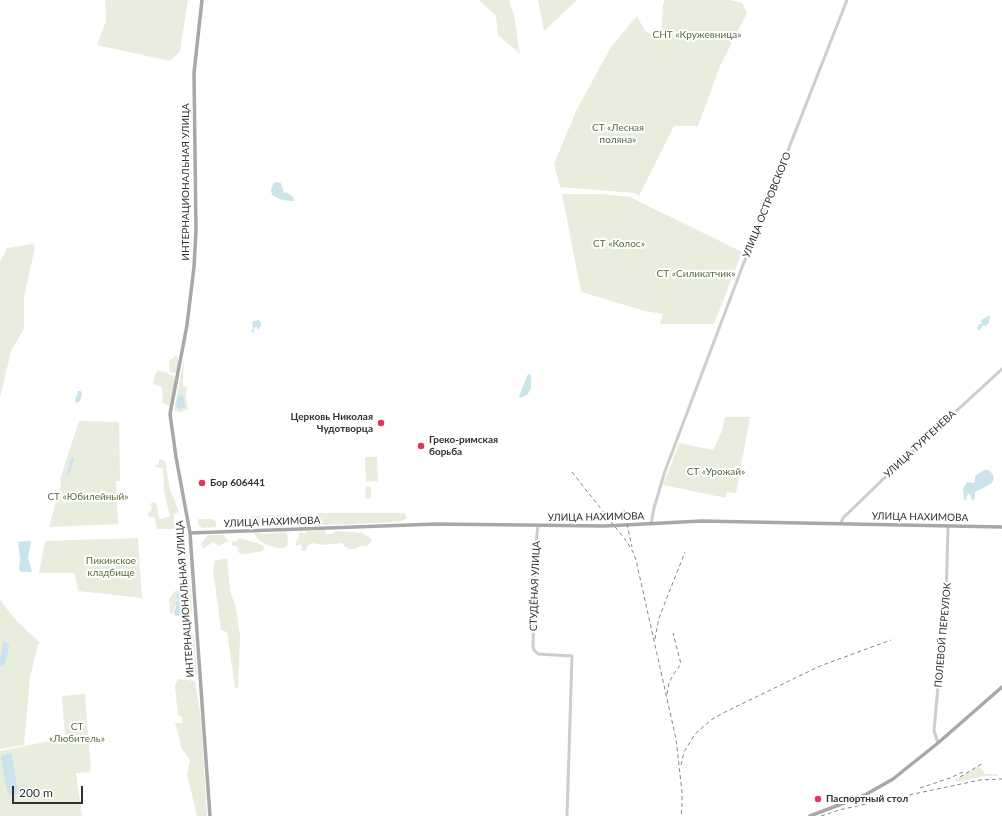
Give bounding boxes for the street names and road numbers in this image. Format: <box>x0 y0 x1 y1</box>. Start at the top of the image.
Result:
street label: ИНТЕРНАЦИОНАЛЬНАЯ УЛИЦА <box>180 103 192 261</box>
street label: УЛИЦА ОСТРОВСКОГО <box>740 150 794 260</box>
street label: УЛИЦА ТУРГЕНЕВА <box>882 408 958 480</box>
street label: УЛИЦА НАХИМОВА <box>548 510 644 524</box>
street label: УЛИЦА НАХИМОВА <box>872 510 968 524</box>
street label: УЛИЦА НАХИМОВА <box>224 514 320 530</box>
street label: ИНТЕРНАЦИОНАЛЬНАЯ УЛИЦА <box>174 520 196 678</box>
street label: СТУДЁНАЯ УЛИЦА <box>527 541 543 631</box>
street label: ПОЛЕВОЙ ПЕРЕУЛОК <box>932 582 954 688</box>

